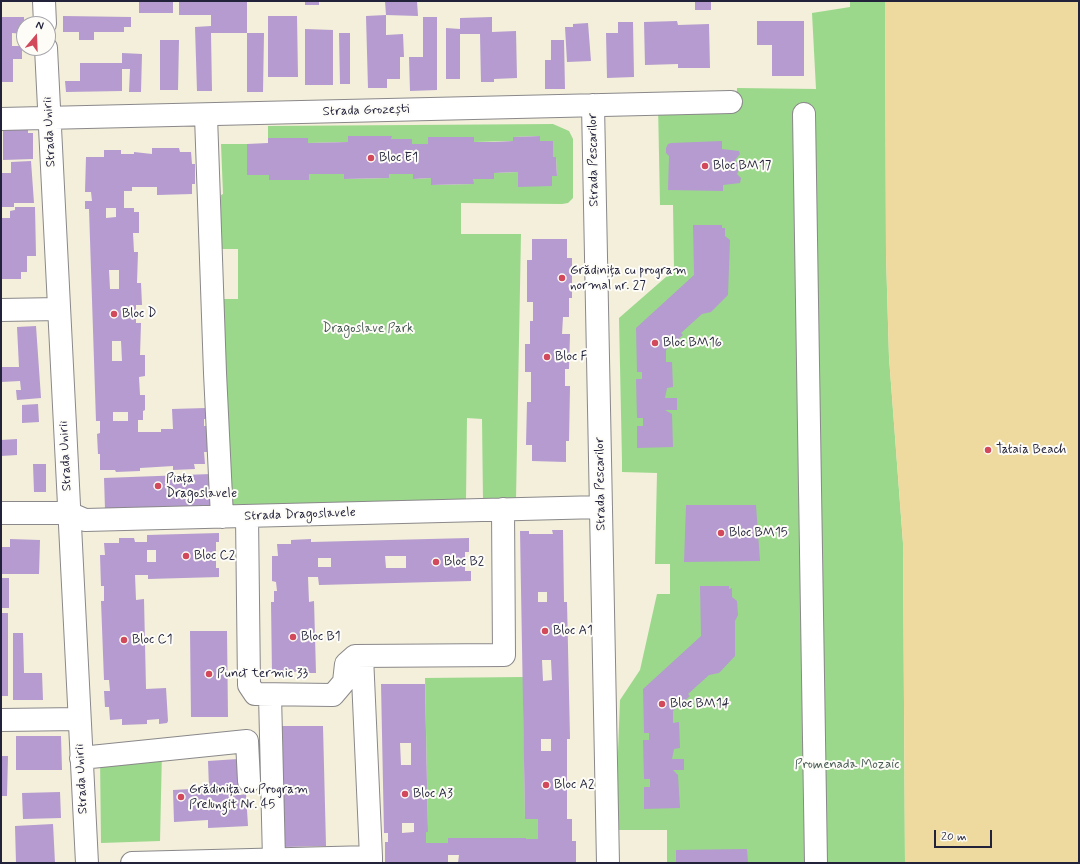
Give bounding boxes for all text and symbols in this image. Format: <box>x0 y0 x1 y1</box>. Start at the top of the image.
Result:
north arrow <box>16 16 56 56</box>
text: N <box>34 18 45 33</box>
street label: Strada Unirii <box>40 96 60 168</box>
street label: Strada Grozești <box>322 102 410 120</box>
street label: Strada Pescarilor <box>585 113 603 207</box>
place label: Bloc E1 <box>379 150 418 166</box>
marker: Bloc E1 <box>366 153 376 163</box>
place label: Bloc BM17 <box>713 158 771 174</box>
marker: Bloc BM17 <box>700 161 710 171</box>
place label: Grădinița cu program normal nr. 27 <box>570 263 686 294</box>
marker: Grădinița cu program normal nr. 27 <box>557 273 567 283</box>
place label: Bloc D <box>122 306 157 322</box>
marker: Bloc D <box>109 309 119 319</box>
park label: Dragoslave Park <box>323 321 413 337</box>
place label: Bloc BM16 <box>663 335 722 351</box>
marker: Bloc BM16 <box>650 338 660 348</box>
place label: Bloc F <box>555 349 587 365</box>
marker: Bloc F <box>542 352 552 362</box>
street label: Strada Unirii <box>56 420 76 492</box>
street label: Strada Pescarilor <box>592 437 610 531</box>
place label: Tataia Beach <box>996 442 1066 458</box>
marker: Tataia Beach <box>983 445 993 455</box>
place label: Piața Dragoslavele <box>166 471 237 502</box>
marker: Piața Dragoslavele <box>153 481 163 491</box>
street label: Strada Dragoslavele <box>244 505 356 525</box>
place label: Bloc BM15 <box>729 525 788 541</box>
marker: Bloc BM15 <box>716 528 726 538</box>
place label: Bloc C2 <box>194 548 235 564</box>
marker: Bloc C2 <box>181 551 191 561</box>
place label: Bloc B2 <box>444 554 484 570</box>
marker: Bloc B2 <box>431 557 441 567</box>
place label: Bloc A1 <box>553 623 593 639</box>
marker: Bloc A1 <box>540 626 550 636</box>
place label: Bloc B1 <box>301 629 341 645</box>
place label: Bloc C1 <box>132 632 173 648</box>
marker: Bloc B1 <box>288 632 298 642</box>
marker: Bloc C1 <box>119 635 129 645</box>
place label: Punct termic 33 <box>217 666 308 682</box>
marker: Punct termic 33 <box>204 669 214 679</box>
place label: Bloc BM14 <box>670 696 730 712</box>
marker: Bloc BM14 <box>657 699 667 709</box>
street label: Strada Unirii <box>72 743 92 815</box>
park label: Promenada Mozaic <box>795 757 899 773</box>
place label: Bloc A2 <box>554 777 594 793</box>
marker: Bloc A2 <box>541 780 551 790</box>
place label: Grădinița cu Program Prelungit Nr. 45 <box>189 782 308 813</box>
place label: Bloc A3 <box>413 786 453 802</box>
marker: Bloc A3 <box>400 789 410 799</box>
marker: Grădinița cu Program Prelungit Nr. 45 <box>176 792 186 802</box>
scale bar <box>936 822 994 848</box>
text: 20 m <box>941 829 967 845</box>

